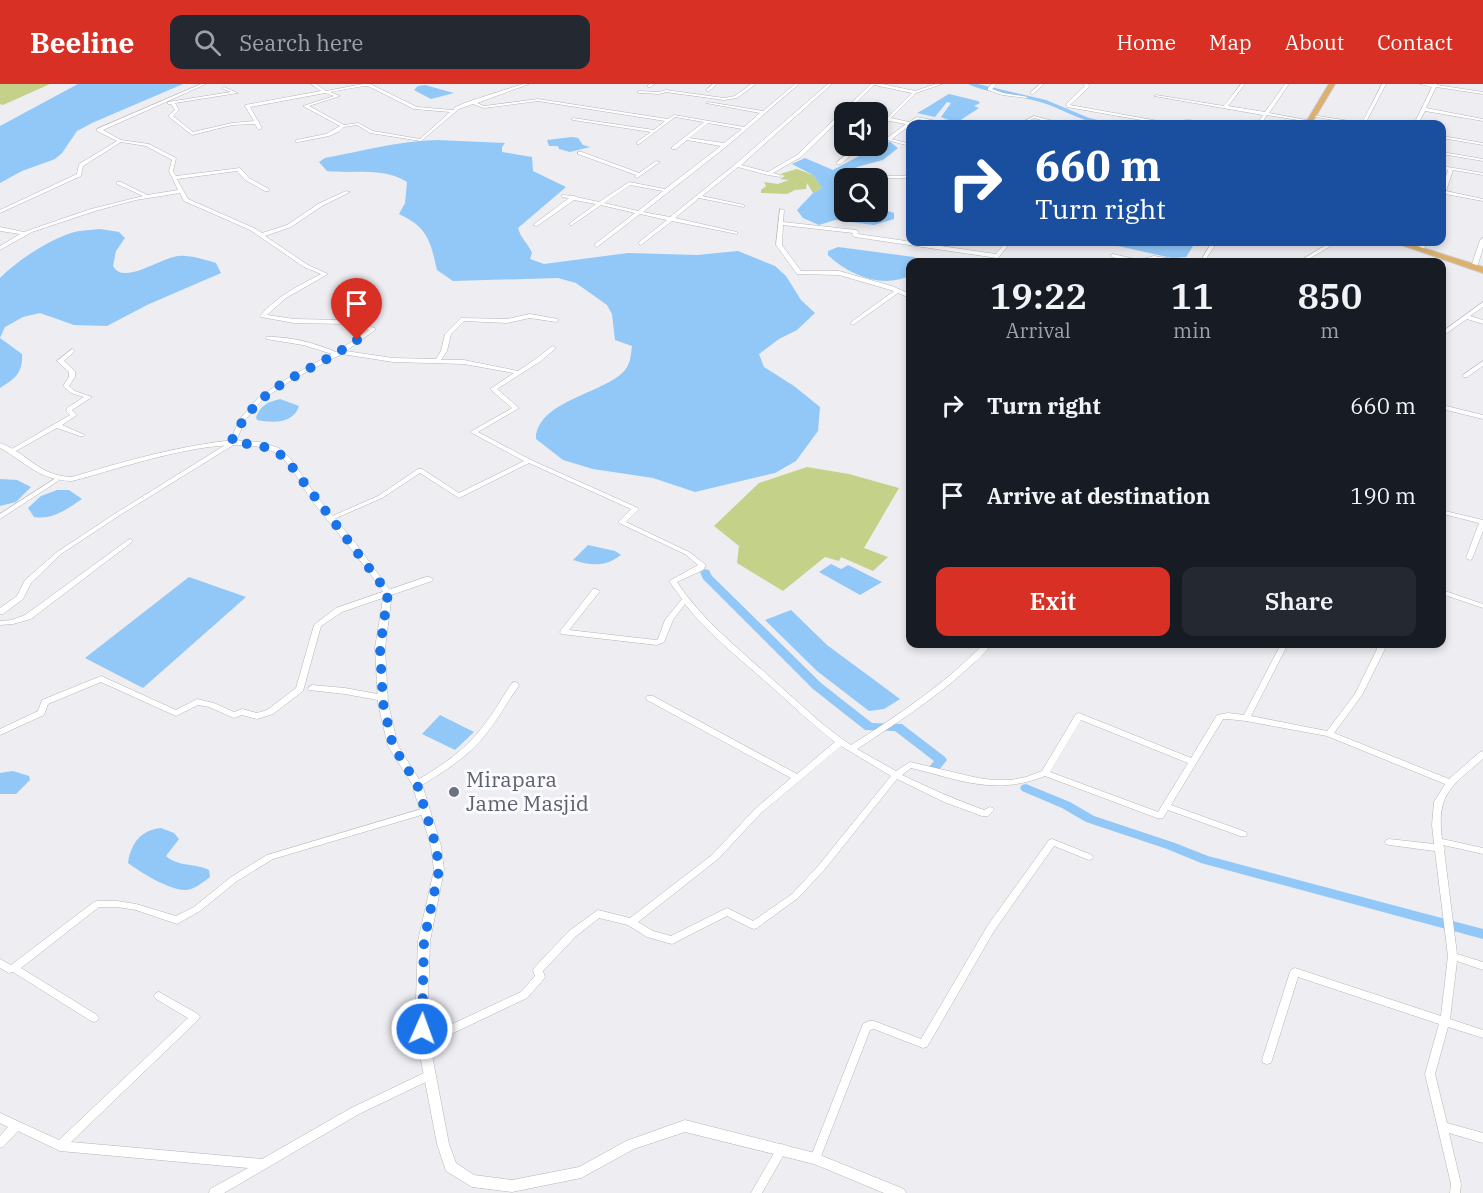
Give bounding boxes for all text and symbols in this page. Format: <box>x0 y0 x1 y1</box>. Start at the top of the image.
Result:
search box <box>170 15 590 69</box>
text: Beeline <box>30 24 134 61</box>
icon: search <box>191 26 224 59</box>
text: Search here <box>239 28 363 57</box>
text: Home <box>1116 28 1176 56</box>
text: Map <box>1209 28 1252 56</box>
text: About <box>1285 28 1344 56</box>
text: Contact <box>1377 28 1453 56</box>
map controls <box>834 102 888 222</box>
button: sound <box>834 102 888 156</box>
text: 660 m <box>1035 138 1161 193</box>
icon: right <box>936 144 1014 222</box>
button: search <box>834 168 888 222</box>
text: Turn right <box>1035 191 1166 226</box>
text: 19:22 <box>990 272 1087 319</box>
text: 11 <box>1171 272 1214 319</box>
text: 850 <box>1297 272 1362 319</box>
pin <box>331 278 382 340</box>
icon: arrive <box>340 287 373 320</box>
text: Arrival <box>1006 317 1071 344</box>
text: min <box>1173 317 1211 344</box>
text: m <box>1320 317 1339 344</box>
icon: right <box>936 389 969 422</box>
text: Turn right <box>987 391 1101 420</box>
text: 660 m <box>1350 391 1416 420</box>
icon: arrive <box>936 479 969 512</box>
text: Arrive at destination <box>987 481 1210 510</box>
text: 190 m <box>1350 481 1416 510</box>
button: Exit <box>936 567 1170 636</box>
button: Share <box>1182 567 1416 636</box>
place label: Mirapara Jame Masjid <box>466 765 589 817</box>
marker: Mirapara Jame Masjid <box>447 785 461 799</box>
position arrow <box>390 997 454 1061</box>

